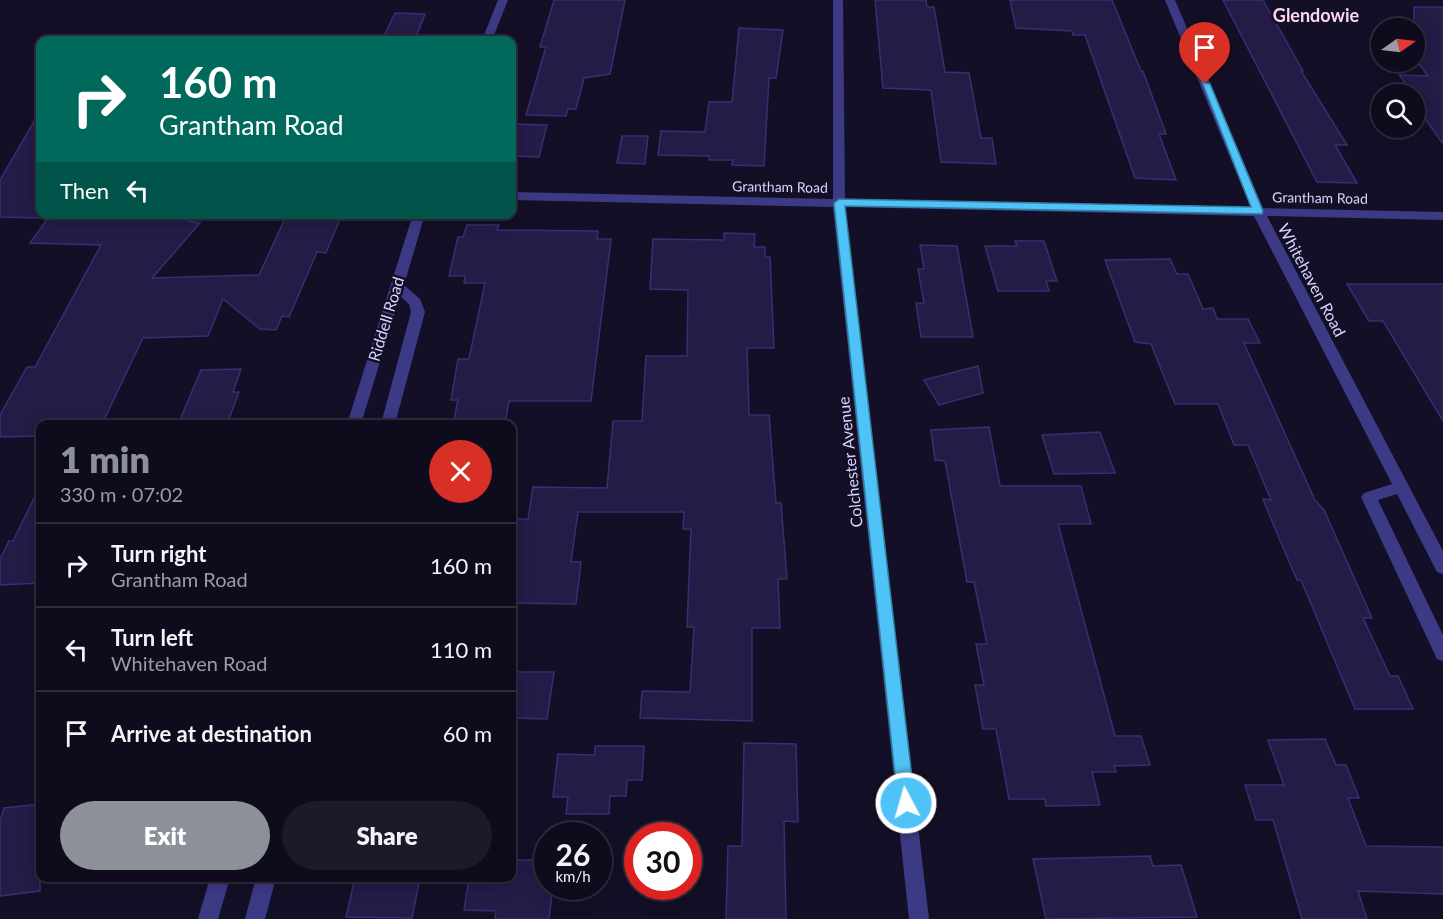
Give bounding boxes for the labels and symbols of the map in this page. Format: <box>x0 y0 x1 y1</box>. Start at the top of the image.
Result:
district label: Glendowie <box>1273 4 1360 26</box>
north arrow <box>1371 18 1425 72</box>
pin <box>1179 22 1230 84</box>
street label: Grantham Road <box>732 177 828 196</box>
street label: Grantham Road <box>1272 188 1368 207</box>
street label: Whitehaven Road <box>1275 220 1350 339</box>
street label: Riddell Road <box>364 274 407 363</box>
street label: Colchester Avenue <box>833 396 866 528</box>
position arrow <box>874 771 938 835</box>
speed limit sign: 30 <box>624 822 702 900</box>

